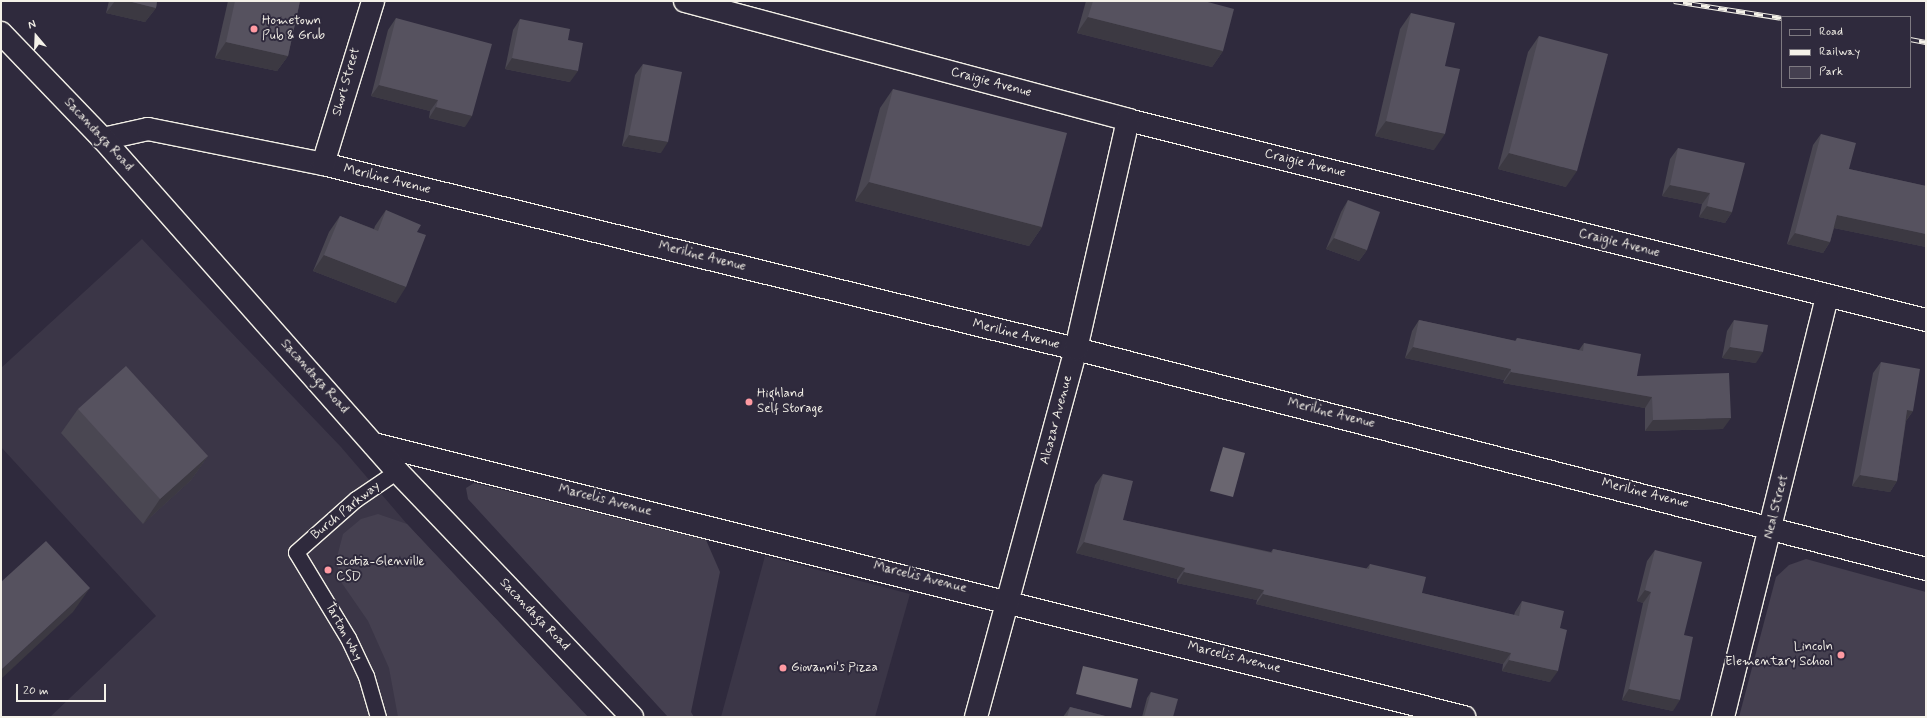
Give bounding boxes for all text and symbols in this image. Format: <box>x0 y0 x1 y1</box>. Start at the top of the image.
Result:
place label: Hometown Pub & Grub <box>262 14 325 45</box>
north arrow <box>16 16 56 56</box>
legend <box>1781 16 1911 88</box>
text: N <box>26 17 38 32</box>
marker: Hometown Pub & Grub <box>249 24 259 34</box>
text: Road <box>1819 24 1843 40</box>
text: Railway <box>1819 44 1860 60</box>
street label: Short Street <box>330 46 364 118</box>
text: Park <box>1819 64 1843 80</box>
street label: Craigie Avenue <box>948 65 1034 101</box>
street label: Sacandaga Road <box>61 96 135 174</box>
street label: Craigie Avenue <box>1262 146 1348 182</box>
street label: Meriline Avenue <box>341 161 433 199</box>
street label: Craigie Avenue <box>1576 226 1662 262</box>
street label: Meriline Avenue <box>656 238 748 276</box>
street label: Meriline Avenue <box>970 316 1062 354</box>
street label: Sacandaga Road <box>277 337 351 417</box>
street label: Alcazar Avenue <box>1038 375 1076 465</box>
place label: Highland Self Storage <box>757 387 823 418</box>
street label: Meriline Avenue <box>1285 395 1377 433</box>
marker: Highland Self Storage <box>744 397 754 407</box>
street label: Neal Street <box>1762 474 1792 540</box>
street label: Meriline Avenue <box>1599 475 1691 513</box>
street label: Burch Parkway <box>308 479 384 543</box>
street label: Marcelis Avenue <box>558 482 652 520</box>
place label: Scotia-Glenville CSD <box>336 555 425 586</box>
street label: Marcelis Avenue <box>873 559 967 597</box>
marker: Scotia-Glenville CSD <box>323 565 333 575</box>
street label: Sacandaga Road <box>496 576 572 654</box>
street label: Tartan Way <box>321 600 365 664</box>
street label: Marcelis Avenue <box>1187 639 1281 677</box>
place label: Lincoln Elementary School <box>1725 640 1833 671</box>
marker: Lincoln Elementary School <box>1836 650 1846 660</box>
place label: Giovanni's Pizza <box>791 660 878 676</box>
marker: Giovanni's Pizza <box>778 663 788 673</box>
scale bar <box>18 676 108 702</box>
text: 20 m <box>23 683 49 699</box>

